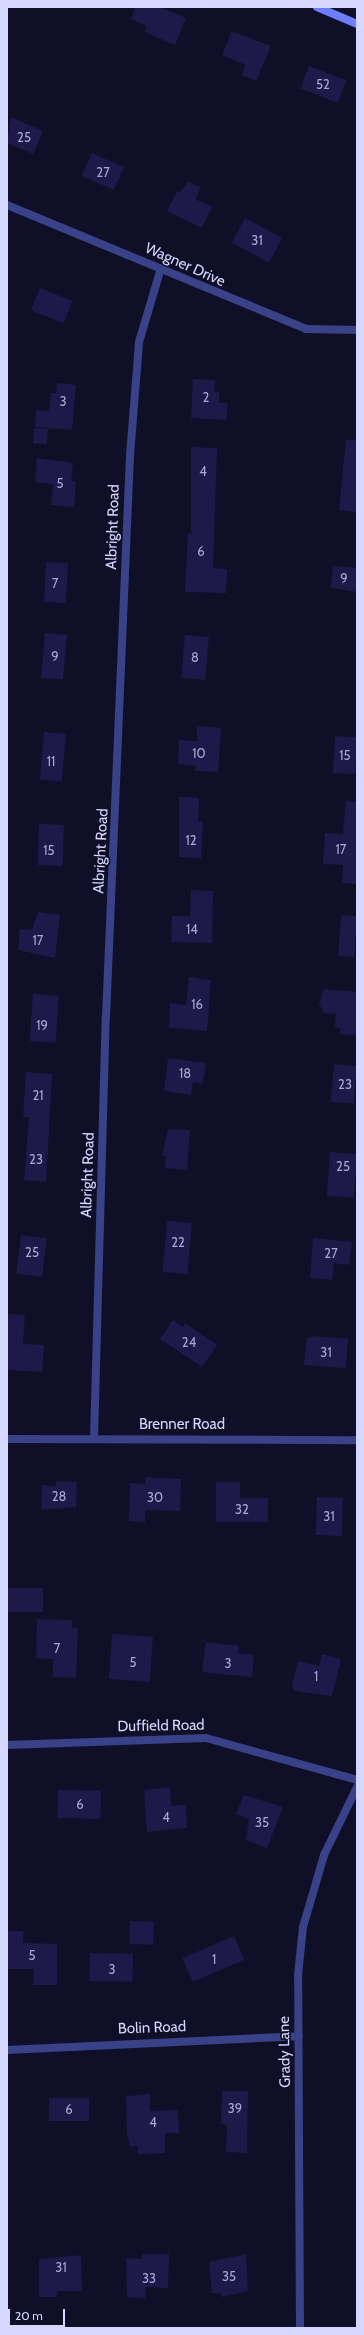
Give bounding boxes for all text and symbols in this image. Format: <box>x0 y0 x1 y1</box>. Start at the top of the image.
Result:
house number: 52 <box>316 76 330 92</box>
house number: 25 <box>17 129 31 145</box>
house number: 27 <box>96 164 110 180</box>
house number: 31 <box>251 232 263 248</box>
street label: Wagner Drive <box>142 239 228 291</box>
house number: 2 <box>203 389 209 405</box>
house number: 3 <box>59 393 67 409</box>
house number: 4 <box>199 463 207 479</box>
house number: 5 <box>56 475 64 491</box>
street label: Albright Road <box>103 484 123 570</box>
house number: 6 <box>197 543 205 559</box>
house number: 9 <box>340 570 348 586</box>
house number: 7 <box>52 575 58 591</box>
house number: 9 <box>51 648 59 664</box>
house number: 8 <box>191 649 199 665</box>
house number: 10 <box>192 745 206 761</box>
house number: 15 <box>339 747 351 763</box>
house number: 11 <box>47 753 55 769</box>
street label: Albright Road <box>90 808 112 894</box>
house number: 12 <box>185 832 197 848</box>
house number: 17 <box>336 841 346 857</box>
house number: 15 <box>43 842 55 858</box>
house number: 14 <box>186 921 198 937</box>
house number: 17 <box>33 932 43 948</box>
house number: 16 <box>191 996 203 1012</box>
house number: 19 <box>36 1017 48 1033</box>
house number: 18 <box>179 1065 191 1081</box>
house number: 23 <box>338 1076 352 1092</box>
house number: 21 <box>32 1087 44 1103</box>
street label: Albright Road <box>78 1132 98 1218</box>
house number: 23 <box>29 1151 43 1167</box>
house number: 25 <box>336 1158 350 1174</box>
house number: 22 <box>171 1234 185 1250</box>
house number: 25 <box>25 1244 39 1260</box>
house number: 27 <box>324 1245 338 1261</box>
house number: 24 <box>182 1334 196 1350</box>
house number: 31 <box>320 1344 332 1360</box>
street label: Brenner Road <box>139 1416 225 1434</box>
house number: 28 <box>52 1488 66 1504</box>
house number: 30 <box>147 1489 163 1505</box>
house number: 32 <box>235 1501 249 1517</box>
house number: 31 <box>323 1508 335 1524</box>
house number: 7 <box>54 1640 60 1656</box>
house number: 5 <box>129 1654 137 1670</box>
house number: 3 <box>224 1655 232 1671</box>
house number: 1 <box>314 1668 318 1684</box>
street label: Duffield Road <box>117 1716 205 1736</box>
house number: 6 <box>76 1796 84 1812</box>
house number: 4 <box>162 1809 170 1825</box>
house number: 35 <box>255 1814 269 1830</box>
house number: 5 <box>28 1947 36 1963</box>
house number: 1 <box>212 1951 216 1967</box>
house number: 3 <box>108 1961 116 1977</box>
street label: Grady Lane <box>275 2016 295 2088</box>
street label: Bolin Road <box>118 2018 186 2038</box>
house number: 39 <box>228 2100 242 2116</box>
house number: 6 <box>65 2101 73 2117</box>
house number: 4 <box>149 2114 157 2130</box>
house number: 31 <box>55 2259 67 2275</box>
house number: 35 <box>222 2268 236 2284</box>
house number: 33 <box>142 2270 156 2286</box>
scale bar <box>10 2301 67 2327</box>
text: 20 m <box>15 2308 43 2323</box>

